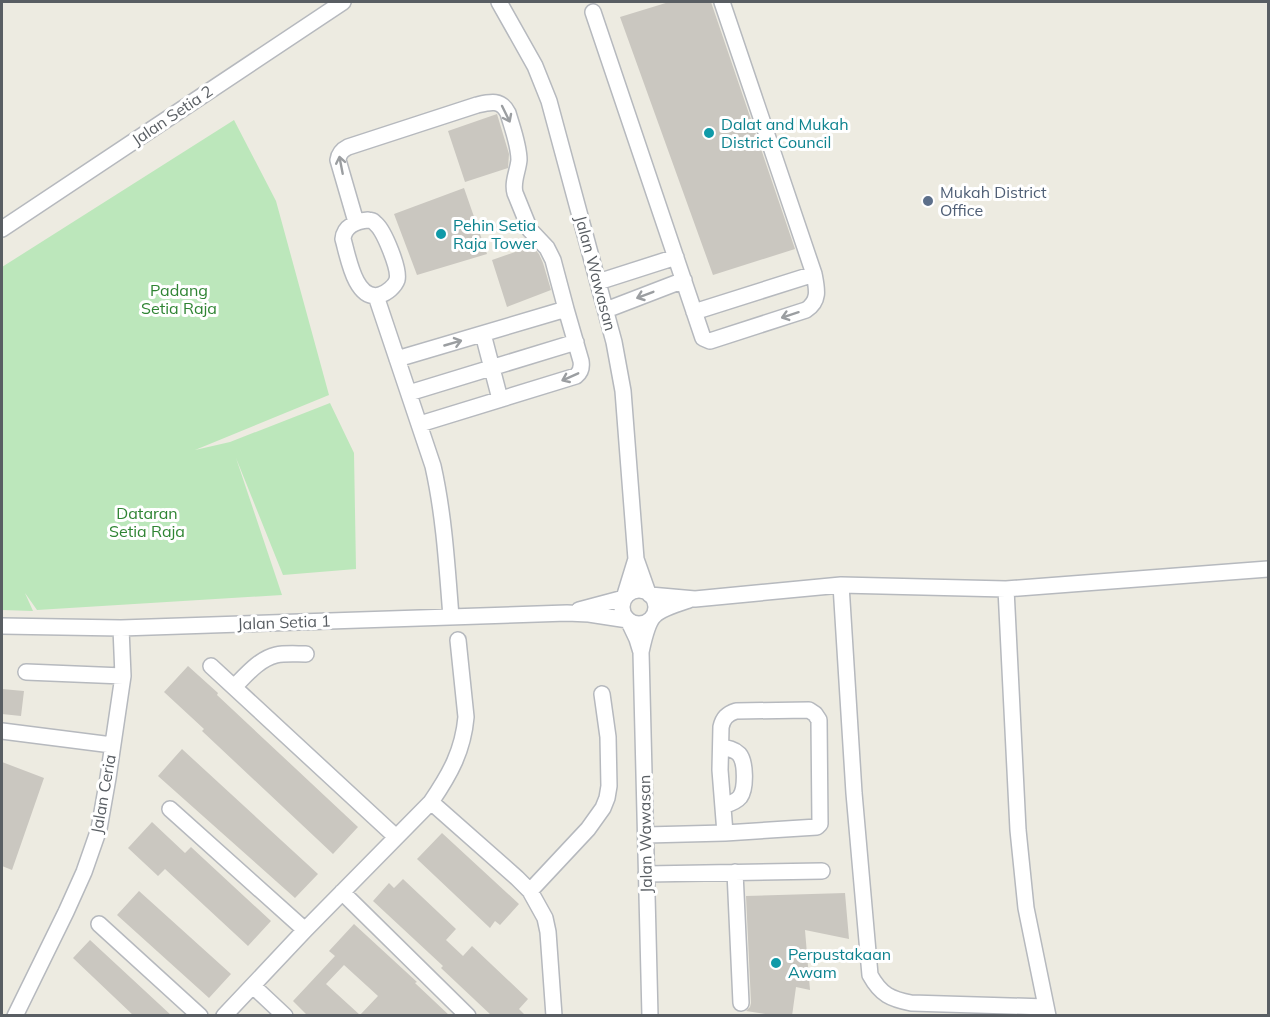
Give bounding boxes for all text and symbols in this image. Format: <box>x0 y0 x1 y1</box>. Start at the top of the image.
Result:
street label: Jalan Setia 2 <box>128 81 216 149</box>
one-way arrow <box>501 104 513 122</box>
place label: Dalat and Mukah District Council <box>721 114 849 152</box>
marker: Dalat and Mukah District Council <box>702 126 716 140</box>
one-way arrow <box>335 156 346 175</box>
place label: Mukah District Office <box>940 182 1047 220</box>
marker: Mukah District Office <box>921 194 935 208</box>
street label: Jalan Wawasan <box>571 213 621 333</box>
place label: Pehin Setia Raja Tower <box>453 215 537 253</box>
marker: Pehin Setia Raja Tower <box>434 227 448 241</box>
park label: Padang Setia Raja <box>141 280 217 318</box>
one-way arrow <box>636 290 655 301</box>
one-way arrow <box>781 311 800 322</box>
one-way arrow <box>444 337 463 348</box>
one-way arrow <box>562 371 580 383</box>
park label: Dataran Setia Raja <box>109 503 185 541</box>
street label: Jalan Setia 1 <box>237 610 331 634</box>
street label: Jalan Ceria <box>86 753 120 835</box>
street label: Jalan Wawasan <box>634 775 656 893</box>
place label: Perpustakaan Awam <box>788 944 891 982</box>
marker: Perpustakaan Awam <box>769 956 783 970</box>

